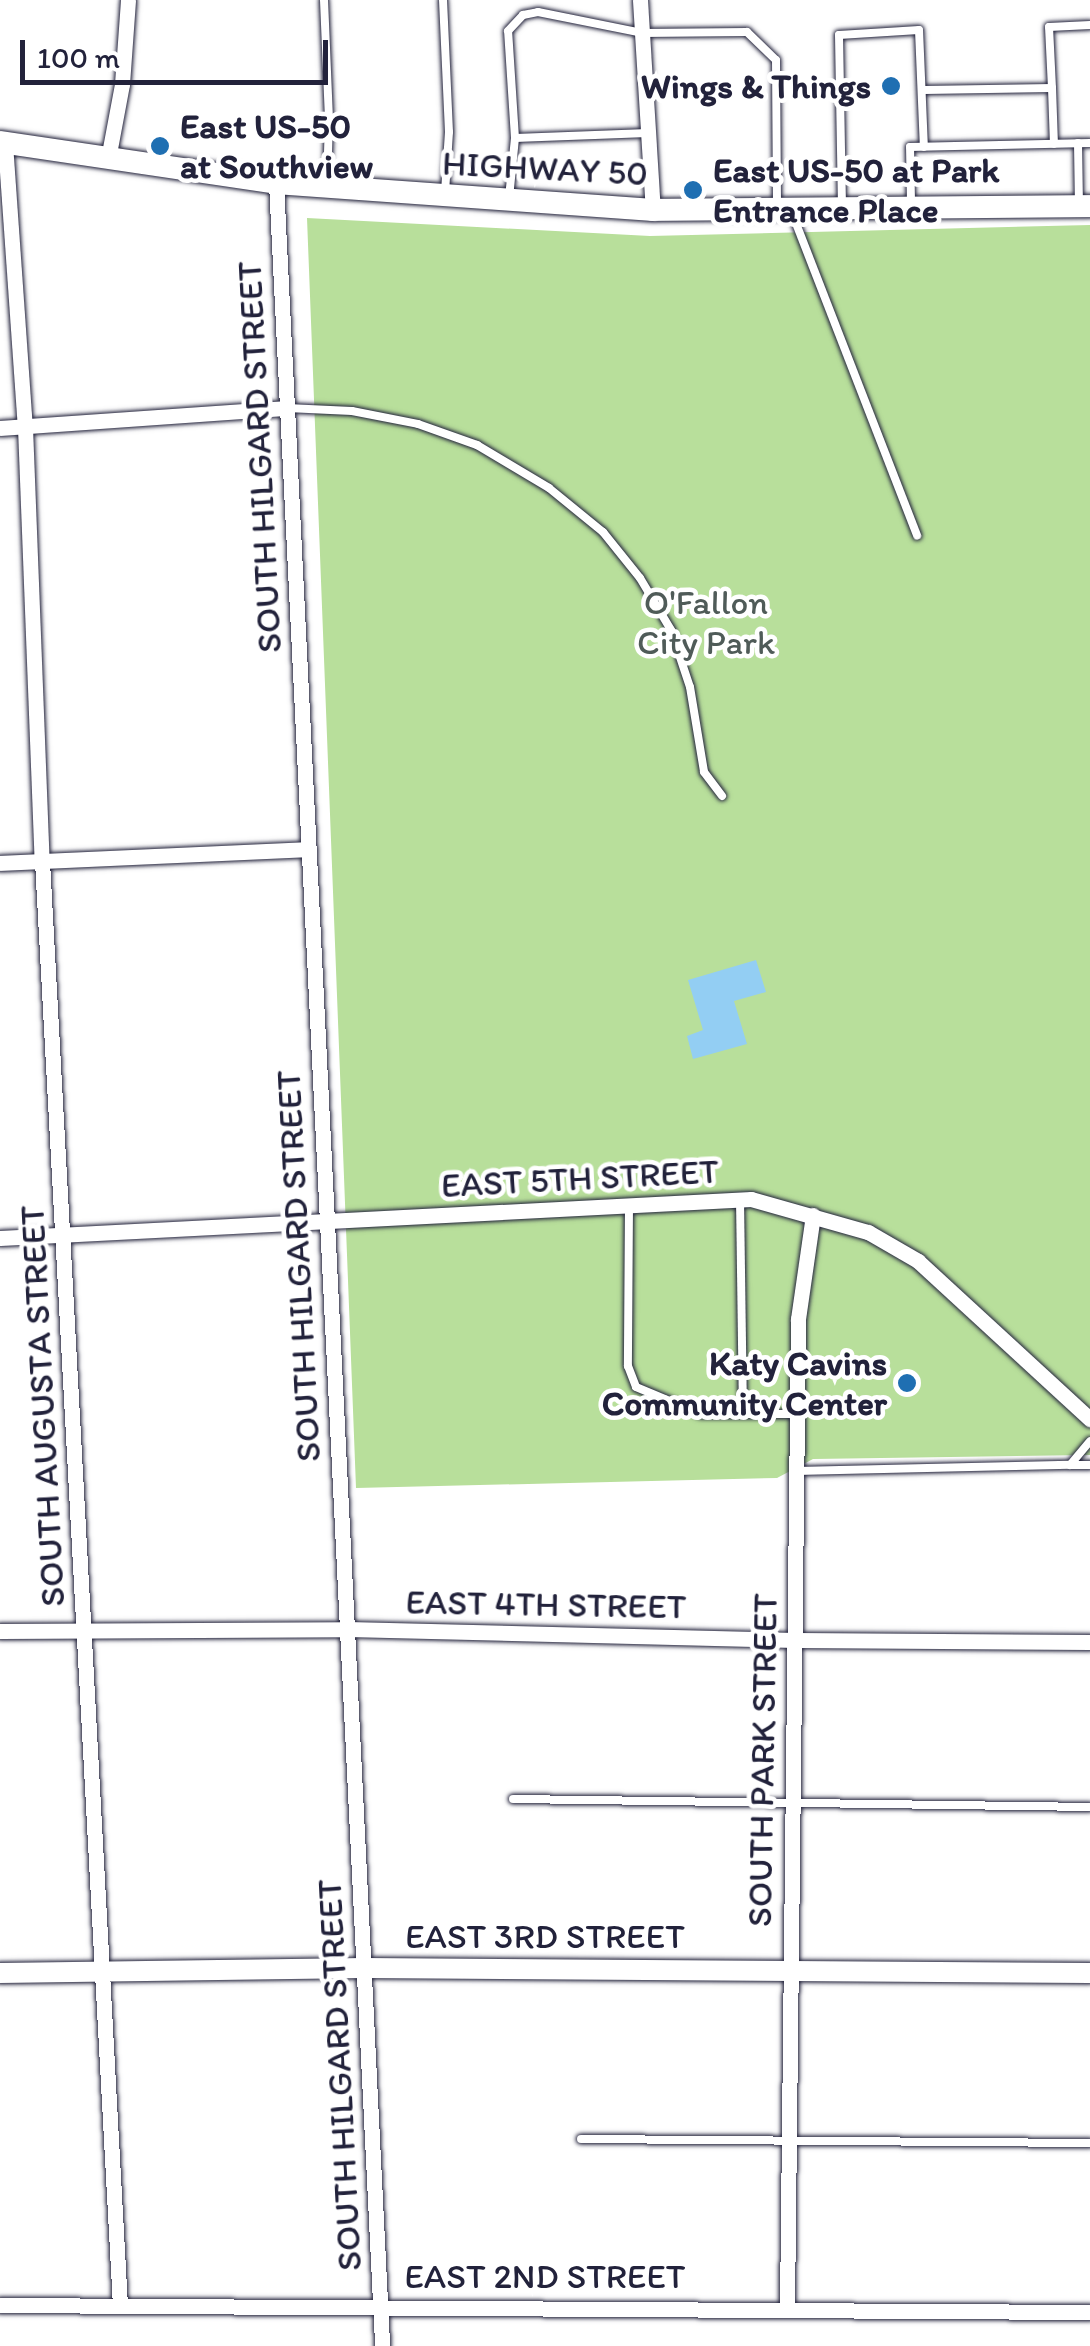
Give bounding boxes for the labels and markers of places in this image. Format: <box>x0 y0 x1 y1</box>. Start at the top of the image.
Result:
place label: Wings & Things <box>641 65 871 107</box>
marker: Wings & Things <box>880 75 902 97</box>
place label: East US-50 at Southview <box>180 105 372 187</box>
marker: East US-50 at Southview <box>149 135 171 157</box>
place label: East US-50 at Park Entrance Place <box>713 149 1000 231</box>
marker: East US-50 at Park Entrance Place <box>682 179 704 201</box>
place label: Katy Cavins Community Center <box>601 1342 887 1424</box>
marker: Katy Cavins Community Center <box>896 1372 918 1394</box>

